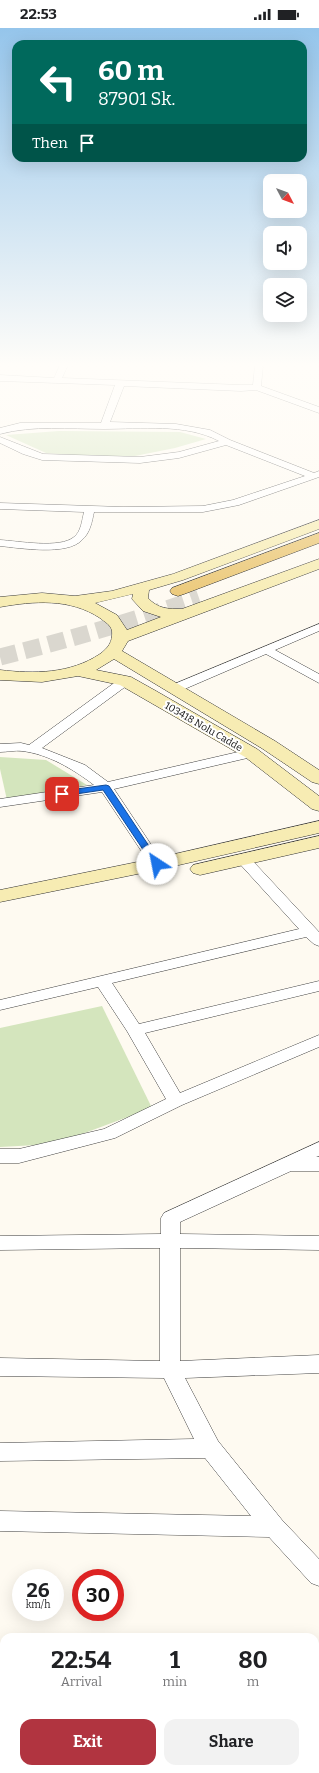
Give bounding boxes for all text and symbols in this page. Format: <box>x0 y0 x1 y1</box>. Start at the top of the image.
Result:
text: 22:53 <box>20 5 57 23</box>
text: 60 m <box>98 54 164 87</box>
icon: left <box>32 56 84 108</box>
text: 87901 Sk. <box>98 88 175 110</box>
icon: arrive <box>76 132 98 154</box>
text: Then <box>32 134 68 152</box>
north arrow <box>263 174 307 218</box>
map controls <box>263 174 307 322</box>
button: sound <box>263 226 307 270</box>
button: layers <box>263 278 307 322</box>
street label: 103418 Nolu Cadde <box>163 700 244 754</box>
pin <box>45 777 79 811</box>
icon: arrive <box>51 783 73 805</box>
position arrow <box>136 843 178 885</box>
speed limit sign: 30 <box>72 1569 124 1621</box>
text: 26 <box>26 1578 50 1602</box>
text: km/h <box>26 1599 50 1611</box>
text: 22:54 <box>51 1646 111 1674</box>
text: 1 <box>170 1646 180 1674</box>
text: 80 <box>238 1646 268 1674</box>
text: Arrival <box>61 1674 102 1689</box>
text: min <box>163 1674 187 1689</box>
text: m <box>247 1674 259 1689</box>
button: Exit <box>20 1719 156 1765</box>
button: Share <box>164 1719 299 1765</box>

